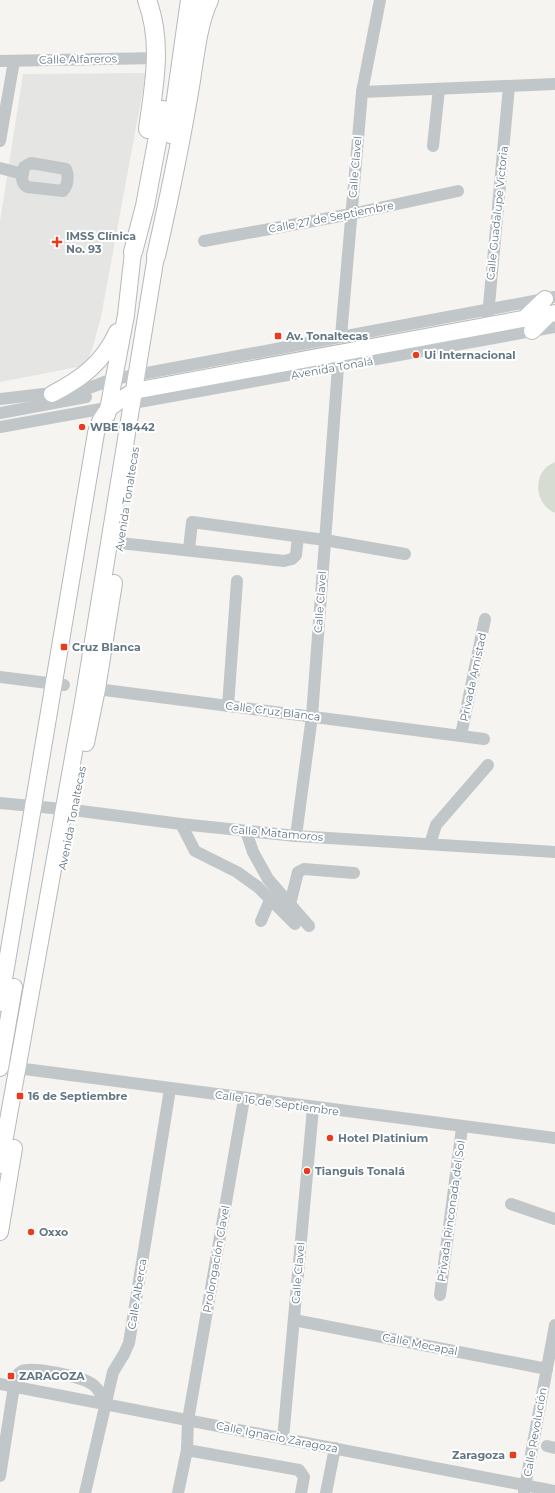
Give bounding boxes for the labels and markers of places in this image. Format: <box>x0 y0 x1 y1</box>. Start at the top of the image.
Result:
place label: IMSS Clínica No. 93 <box>66 229 136 256</box>
marker: IMSS Clínica No. 93 <box>51 236 63 248</box>
place label: Av. Tonaltecas <box>285 329 368 343</box>
marker: Av. Tonaltecas <box>273 331 283 341</box>
place label: Ui Internacional <box>424 348 516 362</box>
marker: Ui Internacional <box>411 350 421 360</box>
place label: WBE 18442 <box>90 420 155 434</box>
marker: WBE 18442 <box>77 422 87 432</box>
place label: Cruz Blanca <box>72 640 141 654</box>
marker: Cruz Blanca <box>59 642 69 652</box>
place label: 16 de Septiembre <box>28 1089 127 1103</box>
marker: 16 de Septiembre <box>15 1091 25 1101</box>
place label: Hotel Platinium <box>338 1131 428 1145</box>
marker: Hotel Platinium <box>325 1133 335 1143</box>
place label: Tianguis Tonalá <box>315 1164 405 1178</box>
marker: Tianguis Tonalá <box>302 1166 312 1176</box>
place label: Oxxo <box>39 1225 68 1239</box>
marker: Oxxo <box>26 1227 36 1237</box>
place label: ZARAGOZA <box>19 1369 85 1383</box>
marker: ZARAGOZA <box>6 1371 16 1381</box>
place label: Zaragoza <box>452 1448 505 1462</box>
marker: Zaragoza <box>508 1450 518 1460</box>

